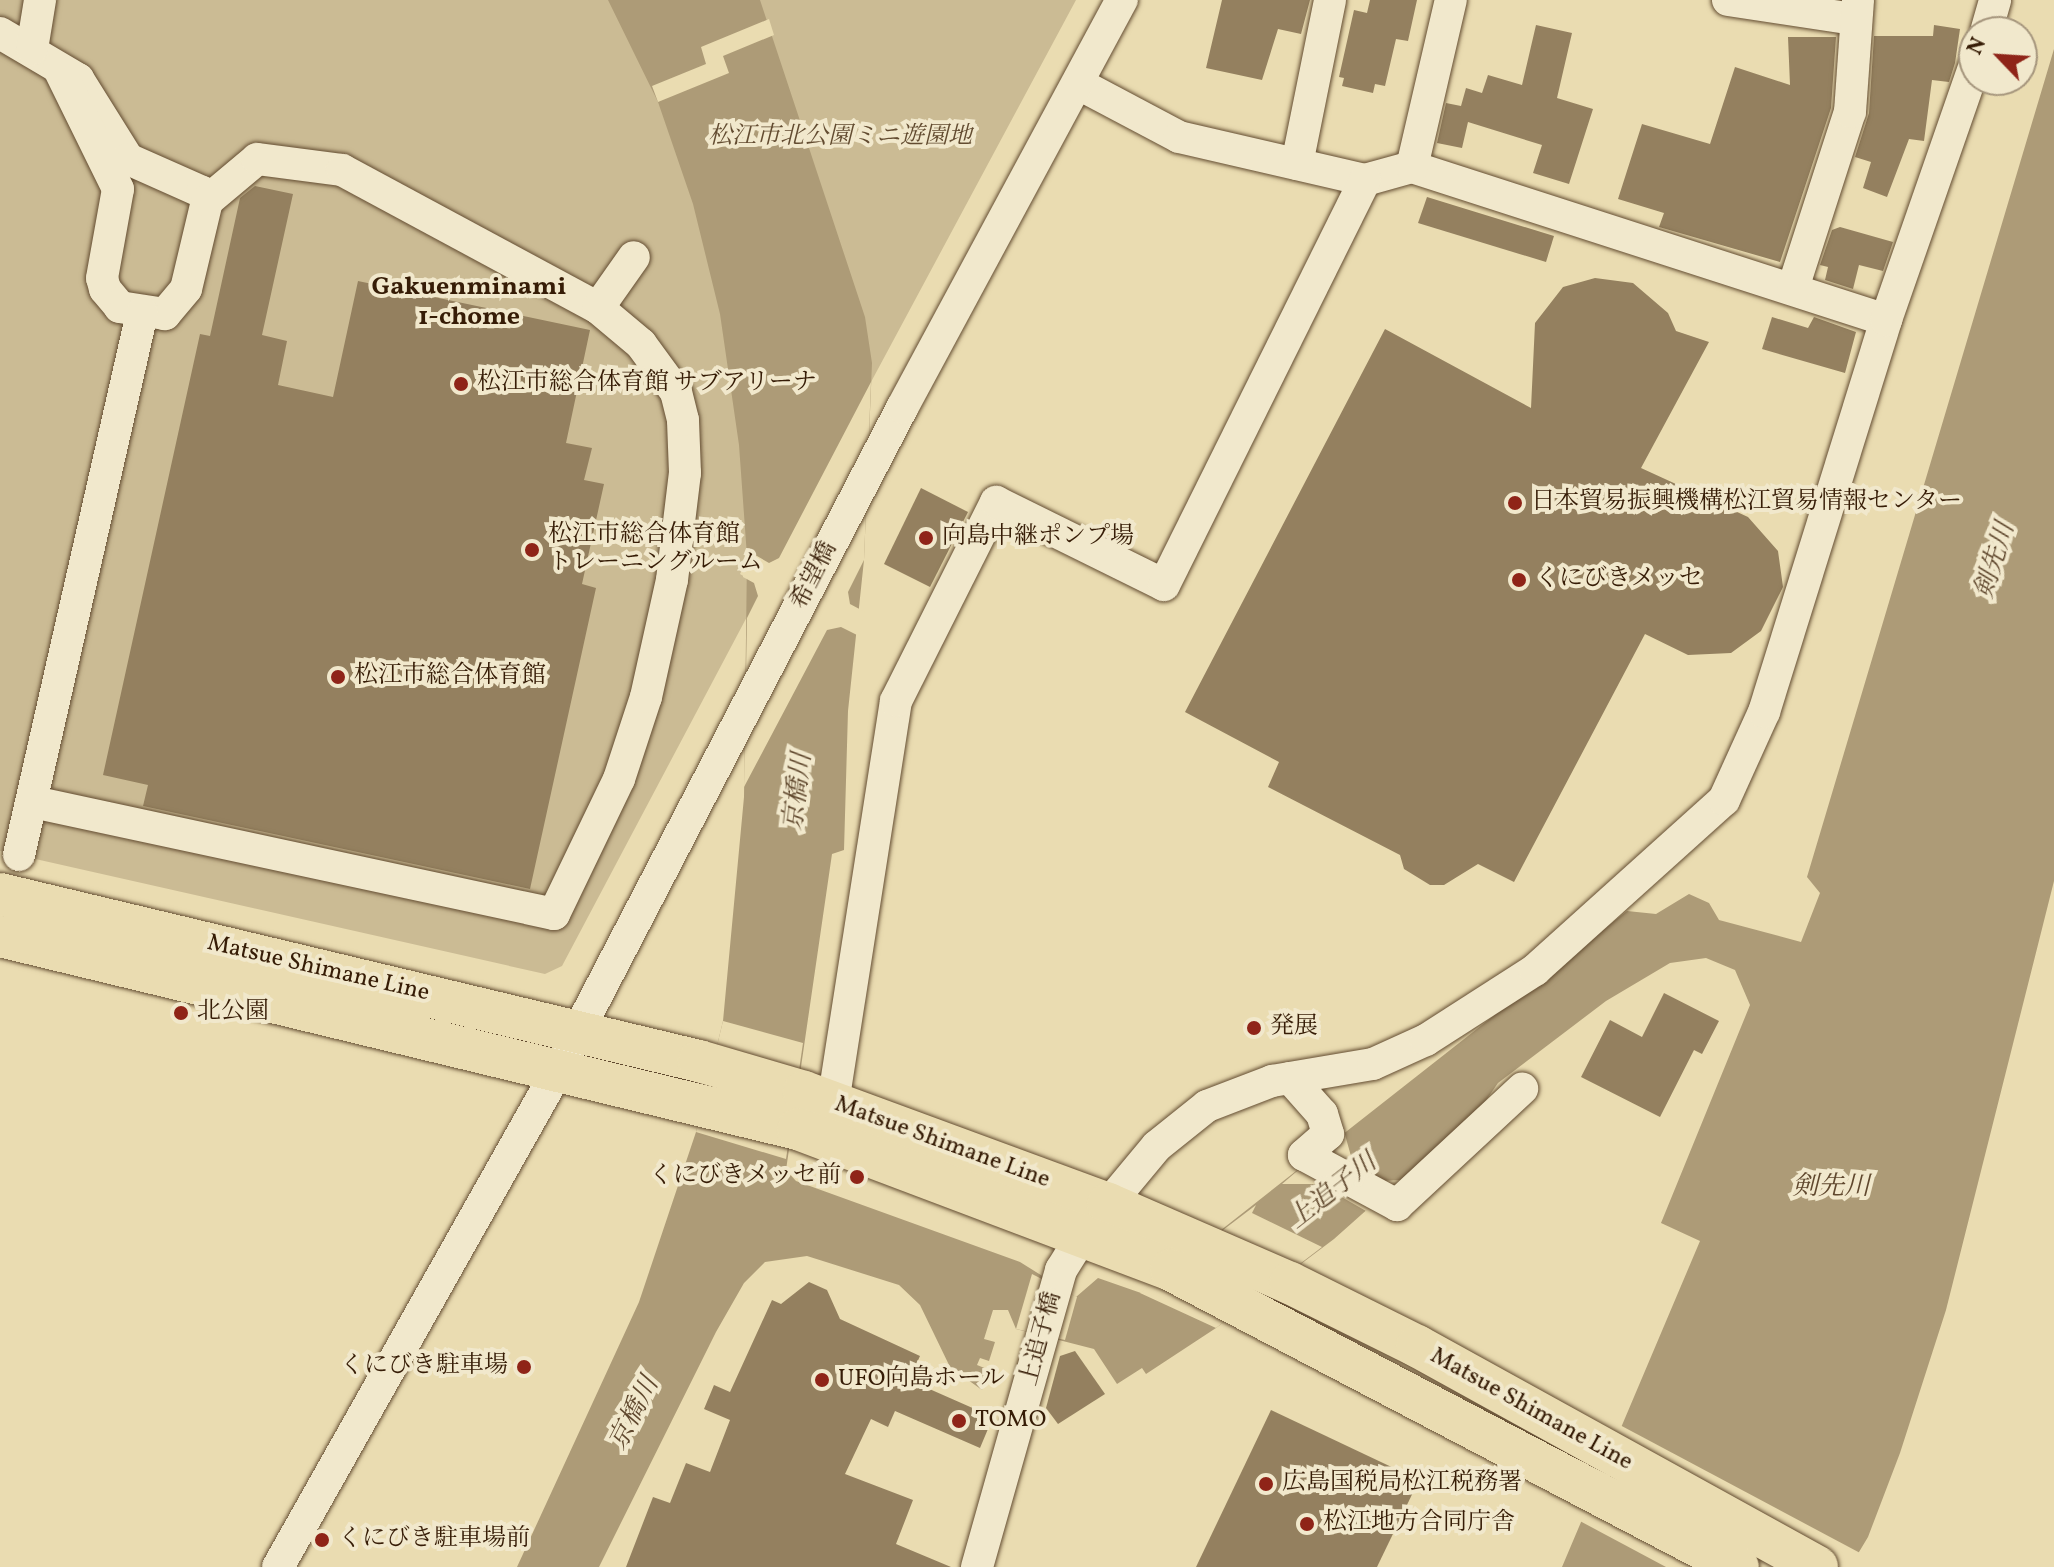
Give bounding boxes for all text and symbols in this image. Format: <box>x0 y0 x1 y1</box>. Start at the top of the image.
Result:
north arrow <box>1958 16 2038 96</box>
text: N <box>1960 33 1995 60</box>
park label: 松江市北公園ミニ遊園地 <box>708 124 972 152</box>
district label: Gakuenminami 1-chome <box>372 272 566 334</box>
place label: 松江市総合体育館 サブアリーナ <box>477 370 818 398</box>
marker: 松江市総合体育館 サブアリーナ <box>452 375 470 393</box>
place label: 日本貿易振興機構松江貿易情報センター <box>1531 489 1963 517</box>
marker: 日本貿易振興機構松江貿易情報センター <box>1506 494 1524 512</box>
water label: 剣先川 <box>1970 519 2022 603</box>
place label: 松江市総合体育館 トレーニングルーム <box>548 522 764 578</box>
place label: 向島中継ポンプ場 <box>942 524 1134 552</box>
marker: 向島中継ポンプ場 <box>917 529 935 547</box>
street label: 希望橋 <box>786 537 844 615</box>
marker: 松江市総合体育館 トレーニングルーム <box>523 541 541 559</box>
place label: くにびきメッセ <box>1535 566 1703 594</box>
marker: くにびきメッセ <box>1510 571 1528 589</box>
place label: 松江市総合体育館 <box>354 663 546 691</box>
marker: 松江市総合体育館 <box>329 668 347 686</box>
water label: 京橋川 <box>779 751 819 833</box>
street label: Matsue Shimane Line <box>204 929 432 1009</box>
place label: 北公園 <box>197 999 269 1027</box>
marker: 北公園 <box>172 1004 190 1022</box>
place label: 発展 <box>1270 1014 1318 1042</box>
marker: 発展 <box>1245 1019 1263 1037</box>
street label: Matsue Shimane Line <box>830 1091 1054 1195</box>
water label: 上追子川 <box>1282 1148 1384 1236</box>
place label: くにびきメッセ前 <box>649 1163 841 1191</box>
marker: くにびきメッセ前 <box>848 1168 866 1186</box>
water label: 剣先川 <box>1792 1172 1870 1204</box>
street label: 上追子橋 <box>1016 1289 1068 1389</box>
street label: Matsue Shimane Line <box>1425 1342 1637 1478</box>
place label: くにびき駐車場 <box>340 1353 508 1381</box>
marker: くにびき駐車場 <box>515 1358 533 1376</box>
place label: UFO向島ホール <box>838 1366 1005 1394</box>
marker: UFO向島ホール <box>813 1371 831 1389</box>
water label: 京橋川 <box>603 1372 667 1456</box>
place label: TOMO <box>975 1407 1046 1435</box>
marker: TOMO <box>950 1412 968 1430</box>
place label: 広島国税局松江税務署 <box>1282 1470 1522 1498</box>
marker: 広島国税局松江税務署 <box>1257 1475 1275 1493</box>
place label: 松江地方合同庁舎 <box>1323 1510 1515 1538</box>
marker: 松江地方合同庁舎 <box>1298 1515 1316 1533</box>
place label: くにびき駐車場前 <box>338 1526 530 1554</box>
marker: くにびき駐車場前 <box>313 1531 331 1549</box>

